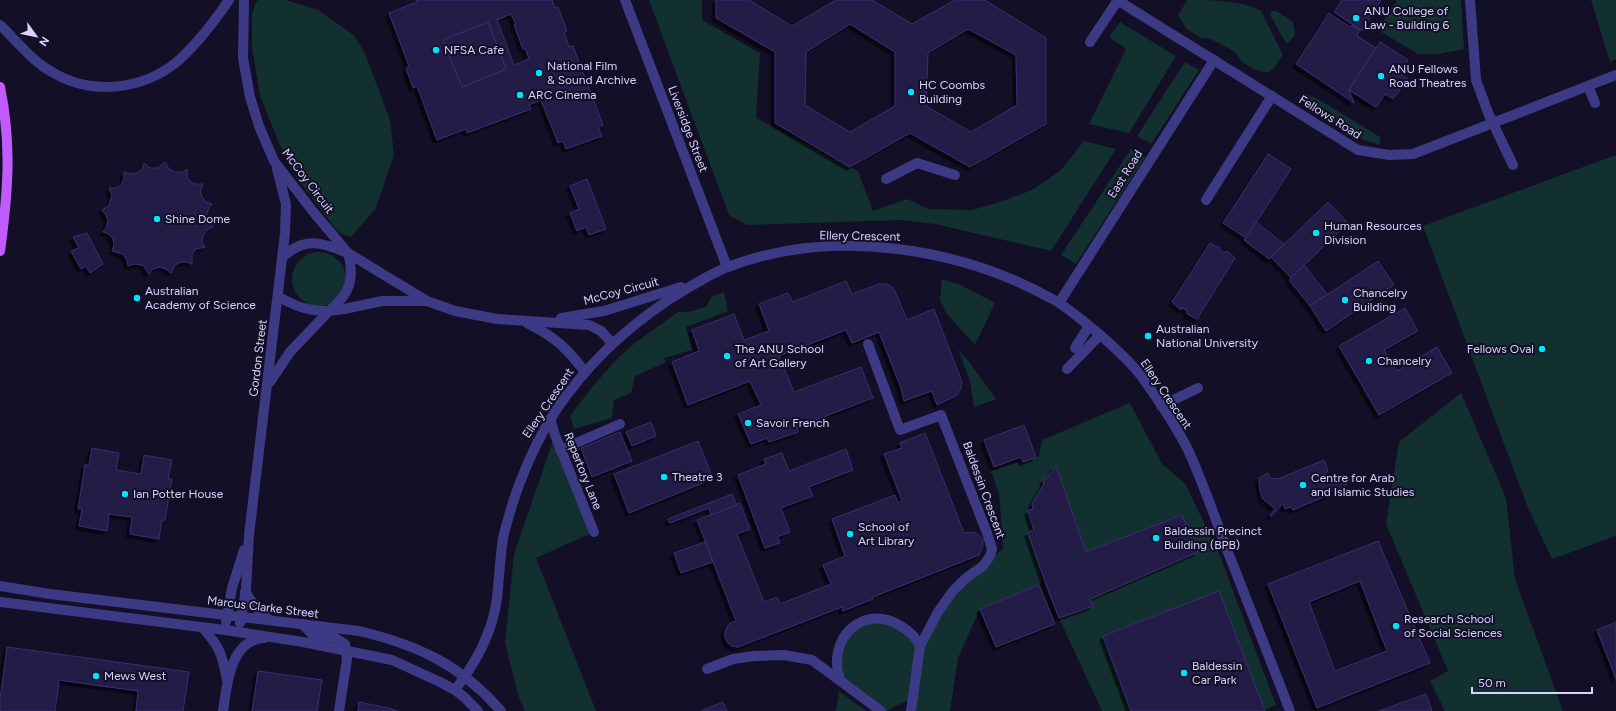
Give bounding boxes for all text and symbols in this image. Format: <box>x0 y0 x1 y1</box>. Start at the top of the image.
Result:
place label: ANU College of Law - Building 6 <box>1364 4 1450 32</box>
marker: ANU College of Law - Building 6 <box>1351 13 1361 23</box>
north arrow <box>16 16 56 56</box>
text: N <box>36 34 52 48</box>
place label: NFSA Cafe <box>444 43 504 57</box>
marker: NFSA Cafe <box>431 45 441 55</box>
place label: National Film & Sound Archive <box>547 59 637 87</box>
place label: ANU Fellows Road Theatres <box>1389 62 1467 90</box>
marker: National Film & Sound Archive <box>534 68 544 78</box>
marker: ANU Fellows Road Theatres <box>1376 71 1386 81</box>
place label: HC Coombs Building <box>919 78 985 106</box>
street label: Liversidge Street <box>665 84 711 175</box>
marker: HC Coombs Building <box>906 87 916 97</box>
place label: ARC Cinema <box>528 88 596 102</box>
marker: ARC Cinema <box>515 90 525 100</box>
street label: Fellows Road <box>1296 92 1364 142</box>
street label: McCoy Circuit <box>279 146 337 216</box>
street label: East Road <box>1105 147 1145 201</box>
place label: Shine Dome <box>165 212 230 226</box>
marker: Shine Dome <box>152 214 162 224</box>
place label: Human Resources Division <box>1324 219 1422 247</box>
street label: Ellery Crescent <box>819 228 901 244</box>
marker: Human Resources Division <box>1311 228 1321 238</box>
street label: McCoy Circuit <box>582 274 661 308</box>
place label: Australian Academy of Science <box>145 284 256 312</box>
place label: Chancelry Building <box>1353 286 1408 314</box>
marker: Australian Academy of Science <box>132 293 142 303</box>
marker: Chancelry Building <box>1340 295 1350 305</box>
street label: Gordon Street <box>246 318 270 397</box>
place label: Australian National University <box>1156 322 1259 350</box>
marker: Australian National University <box>1143 331 1153 341</box>
place label: The ANU School of Art Gallery <box>735 342 824 370</box>
place label: Fellows Oval <box>1467 342 1534 356</box>
marker: Fellows Oval <box>1537 344 1547 354</box>
marker: The ANU School of Art Gallery <box>722 351 732 361</box>
place label: Chancelry <box>1377 354 1432 368</box>
street label: Ellery Crescent <box>1137 356 1195 432</box>
marker: Chancelry <box>1364 356 1374 366</box>
street label: Ellery Crescent <box>519 365 577 441</box>
place label: Savoir French <box>756 416 829 430</box>
marker: Savoir French <box>743 418 753 428</box>
street label: Repertory Lane <box>561 430 605 512</box>
street label: Baldessin Crescent <box>960 439 1008 541</box>
place label: Theatre 3 <box>672 470 723 484</box>
place label: Centre for Arab and Islamic Studies <box>1311 471 1415 499</box>
marker: Theatre 3 <box>659 472 669 482</box>
marker: Centre for Arab and Islamic Studies <box>1298 480 1308 490</box>
place label: Ian Potter House <box>133 487 224 501</box>
marker: Ian Potter House <box>120 489 130 499</box>
place label: School of Art Library <box>858 520 915 548</box>
place label: Baldessin Precinct Building (BPB) <box>1164 524 1262 552</box>
marker: School of Art Library <box>845 529 855 539</box>
marker: Baldessin Precinct Building (BPB) <box>1151 533 1161 543</box>
street label: Marcus Clarke Street <box>206 593 320 621</box>
place label: Research School of Social Sciences <box>1404 612 1503 640</box>
marker: Research School of Social Sciences <box>1391 621 1401 631</box>
place label: Baldessin Car Park <box>1192 659 1243 687</box>
marker: Baldessin Car Park <box>1179 668 1189 678</box>
place label: Mews West <box>104 669 167 683</box>
scale bar <box>1472 669 1592 695</box>
marker: Mews West <box>91 671 101 681</box>
text: 50 m <box>1478 676 1506 690</box>

